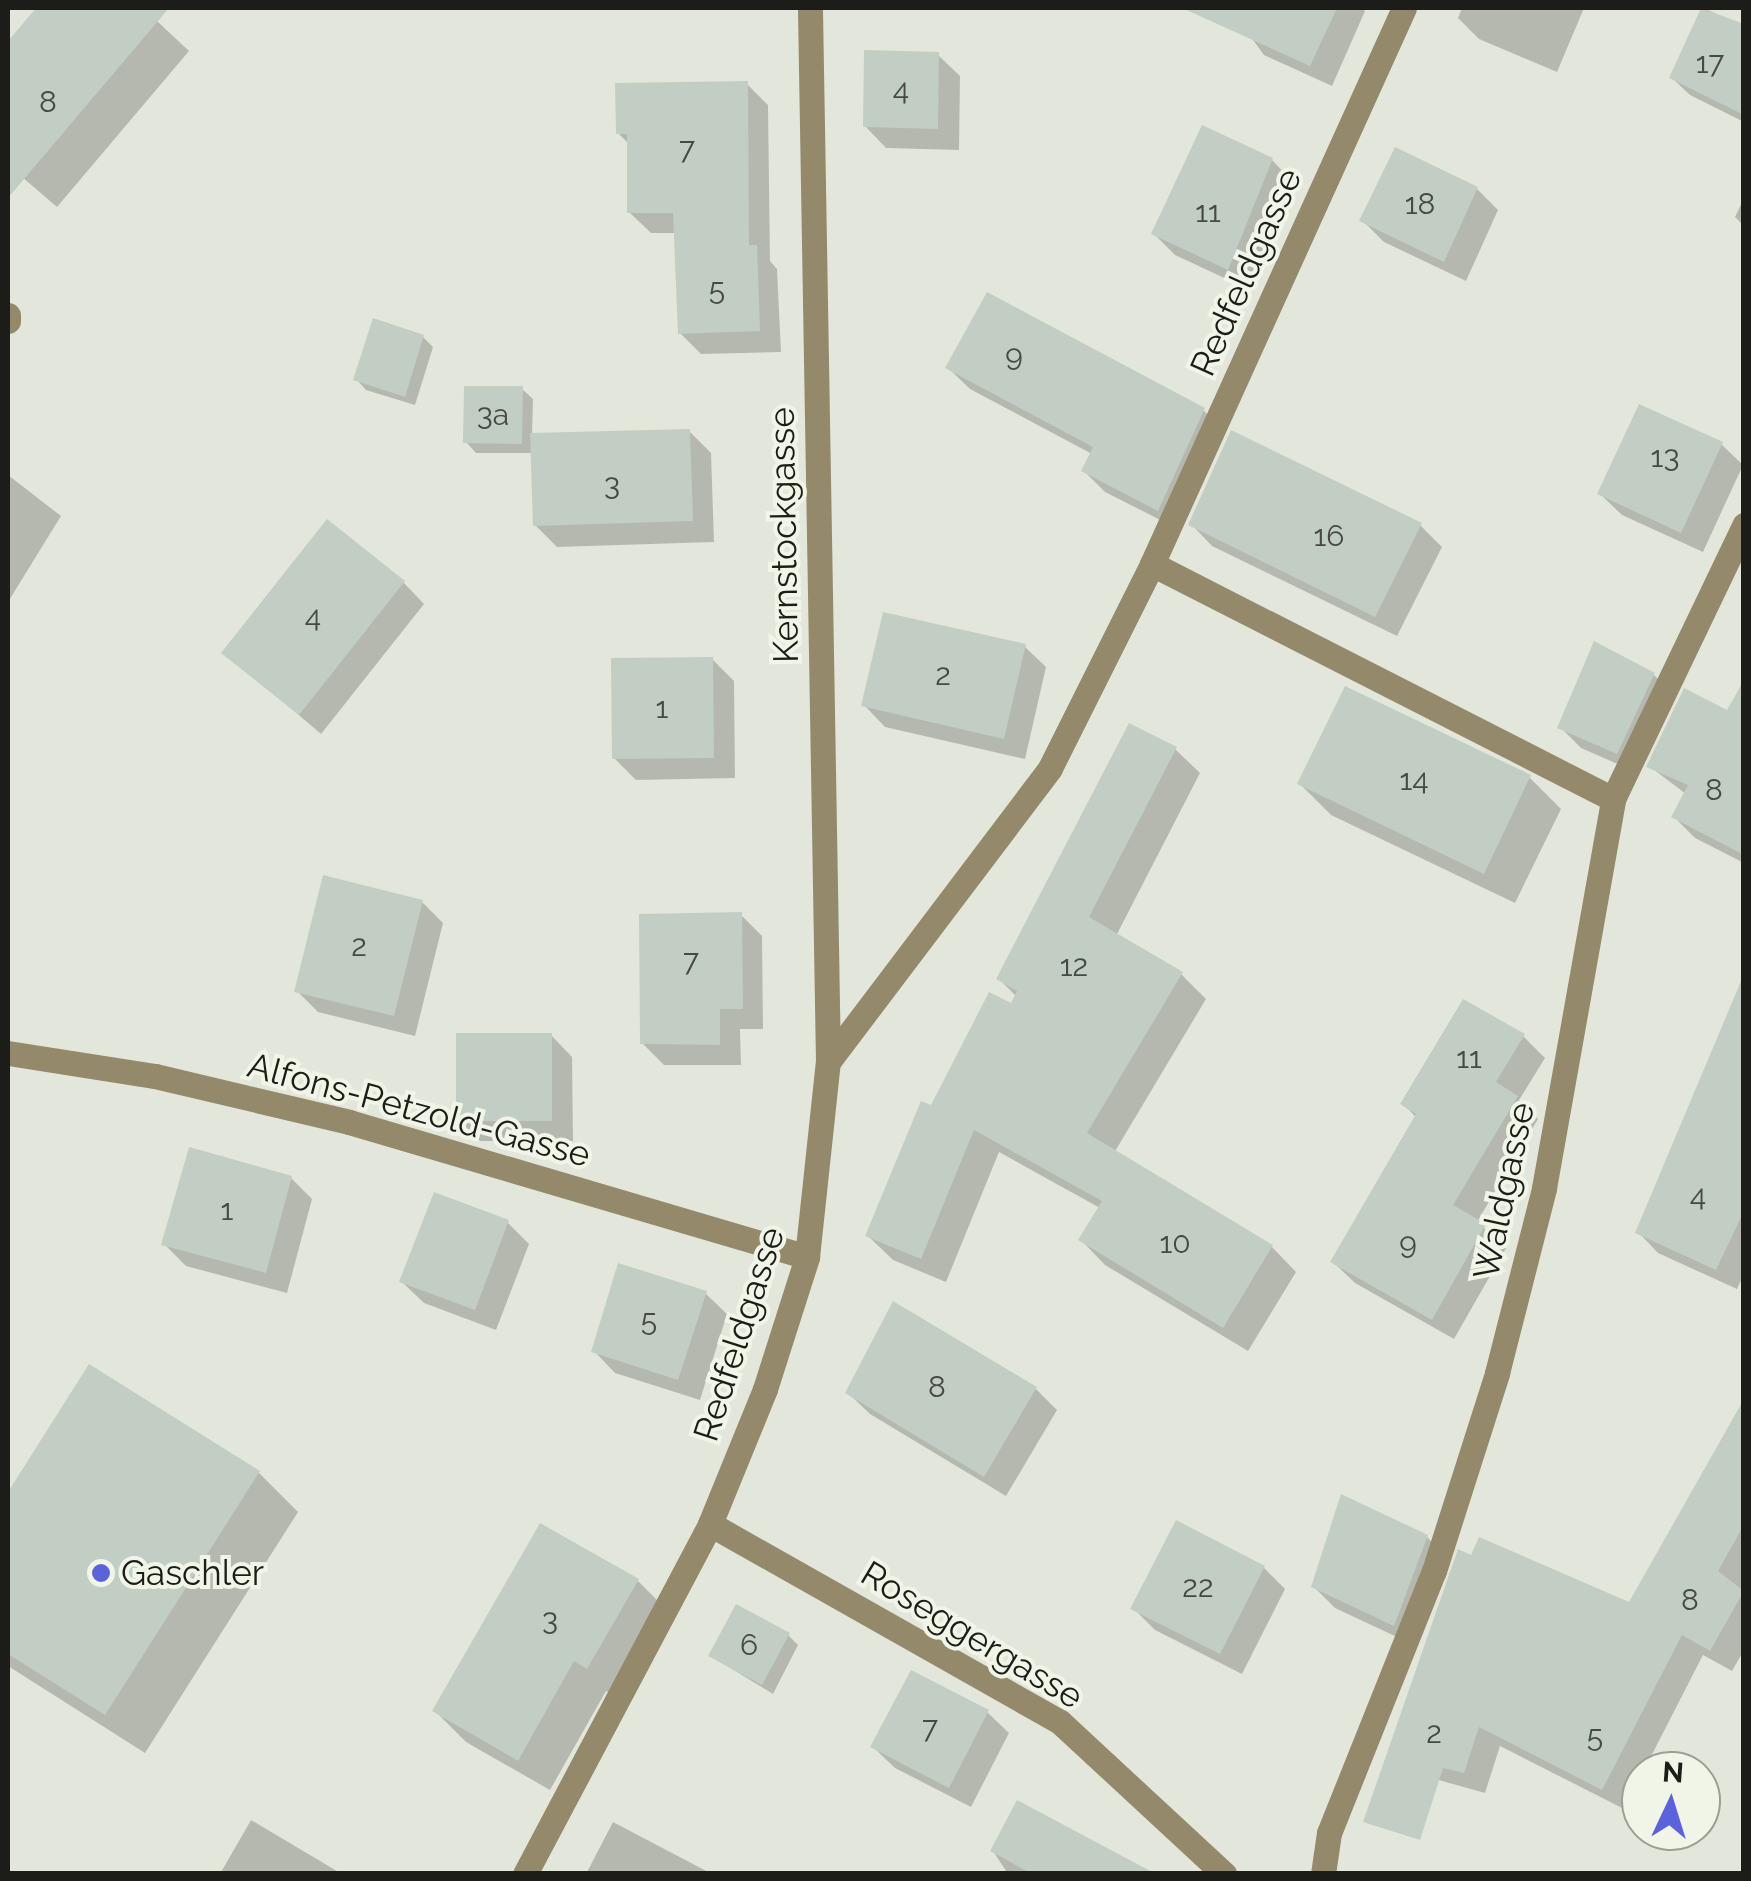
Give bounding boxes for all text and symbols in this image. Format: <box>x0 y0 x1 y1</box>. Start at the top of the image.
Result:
house number: 17 <box>1696 45 1724 81</box>
house number: 4 <box>893 72 909 108</box>
house number: 8 <box>39 84 57 120</box>
house number: 7 <box>679 131 695 167</box>
street label: Redfeldgasse <box>1182 162 1310 382</box>
house number: 18 <box>1405 186 1435 222</box>
house number: 11 <box>1195 194 1221 230</box>
house number: 5 <box>709 272 725 308</box>
house number: 9 <box>1005 337 1023 373</box>
house number: 3a <box>477 397 509 433</box>
street label: Kernstockgasse <box>761 407 807 663</box>
house number: 13 <box>1651 439 1679 475</box>
house number: 3 <box>604 467 620 503</box>
house number: 16 <box>1314 518 1344 554</box>
house number: 4 <box>305 599 321 635</box>
house number: 2 <box>935 657 951 693</box>
house number: 1 <box>656 690 668 726</box>
house number: 14 <box>1399 762 1429 798</box>
house number: 8 <box>1705 772 1723 808</box>
house number: 2 <box>351 928 367 964</box>
house number: 7 <box>683 943 699 979</box>
house number: 12 <box>1060 948 1088 984</box>
house number: 11 <box>1456 1040 1482 1076</box>
street label: Alfons-Petzold-Gasse <box>243 1044 595 1176</box>
street label: Waldgasse <box>1465 1099 1543 1283</box>
house number: 4 <box>1690 1178 1706 1214</box>
house number: 1 <box>221 1192 233 1228</box>
street label: Redfeldgasse <box>685 1222 793 1446</box>
house number: 10 <box>1159 1225 1191 1261</box>
house number: 9 <box>1399 1225 1417 1261</box>
house number: 5 <box>641 1303 657 1339</box>
house number: 8 <box>928 1369 946 1405</box>
place label: Gaschler <box>121 1552 264 1594</box>
street label: Roseggergasse <box>854 1552 1090 1718</box>
marker: Gaschler <box>90 1562 112 1584</box>
house number: 22 <box>1182 1569 1214 1605</box>
house number: 8 <box>1681 1582 1699 1618</box>
house number: 3 <box>542 1602 558 1638</box>
house number: 6 <box>740 1627 758 1663</box>
house number: 7 <box>922 1710 938 1746</box>
house number: 2 <box>1426 1715 1442 1751</box>
house number: 5 <box>1587 1719 1603 1755</box>
north arrow <box>1621 1751 1721 1851</box>
text: N <box>1661 1755 1685 1790</box>

